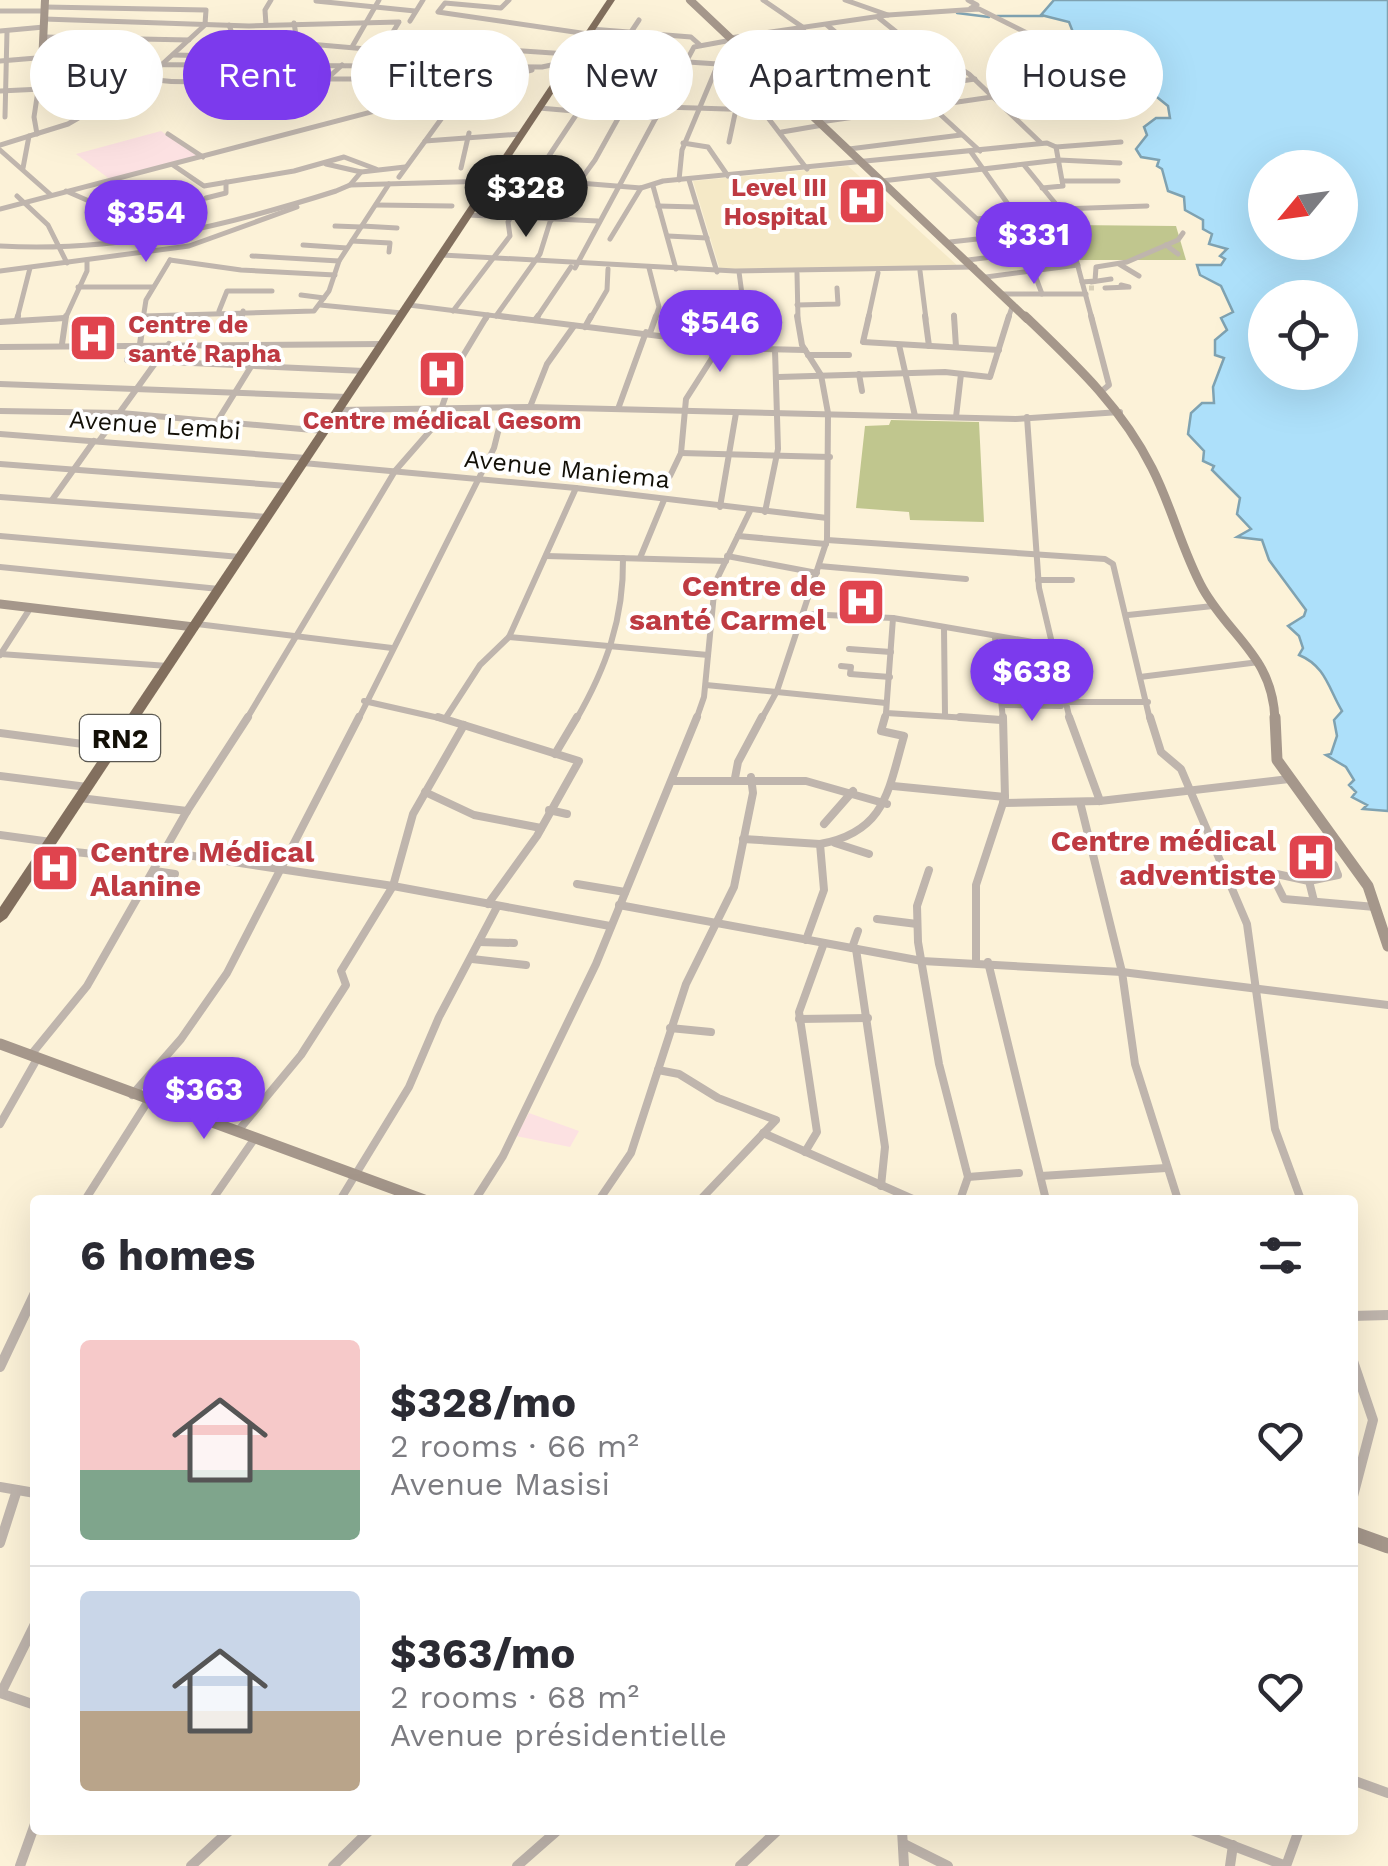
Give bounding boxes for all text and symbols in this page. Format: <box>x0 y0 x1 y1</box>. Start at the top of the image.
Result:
chip: Buy <box>30 30 163 120</box>
chip: Rent <box>183 30 331 120</box>
chip: Filters <box>351 30 529 120</box>
chip: New <box>549 30 693 120</box>
chip: Apartment <box>713 30 966 120</box>
chip: House <box>986 30 1163 120</box>
north arrow <box>1248 150 1358 260</box>
map controls <box>1248 150 1358 390</box>
pin: $328 <box>467 155 585 240</box>
text: $328 <box>487 168 565 206</box>
place label: Level III Hospital <box>723 173 828 231</box>
hospital icon: Level III Hospital <box>836 175 888 227</box>
pin: $354 <box>87 180 205 265</box>
text: $354 <box>107 193 185 231</box>
pin: $331 <box>975 202 1093 287</box>
text: $331 <box>998 215 1070 253</box>
button: locate <box>1248 280 1358 390</box>
pin: $546 <box>661 290 779 375</box>
text: $546 <box>680 303 760 341</box>
place label: Centre de santé Rapha <box>128 310 282 368</box>
hospital icon: Centre de santé Rapha <box>67 312 119 364</box>
hospital icon: Centre médical Gesom <box>416 348 468 400</box>
street label: Avenue Lembi <box>68 405 242 445</box>
place label: Centre médical Gesom <box>303 406 581 435</box>
street label: Avenue Maniema <box>463 444 671 494</box>
place label: Centre de santé Carmel <box>629 568 826 637</box>
hospital icon: Centre de santé Carmel <box>835 576 887 628</box>
pin: $638 <box>973 639 1091 724</box>
text: $638 <box>992 652 1072 690</box>
road number: RN2 <box>80 715 160 761</box>
place label: Centre médical adventiste <box>1051 823 1276 892</box>
hospital icon: Centre médical adventiste <box>1285 831 1337 883</box>
place label: Centre Médical Alanine <box>90 834 315 903</box>
hospital icon: Centre Médical Alanine <box>29 842 81 894</box>
pin: $363 <box>145 1057 263 1142</box>
text: $363 <box>165 1070 243 1108</box>
icon: filters <box>1253 1228 1308 1283</box>
text: 6 homes <box>80 1231 255 1280</box>
text: $328/mo <box>390 1378 576 1427</box>
icon: home <box>160 1380 280 1500</box>
icon: heart <box>1253 1413 1308 1468</box>
text: 2 rooms · 66 m² <box>390 1427 639 1465</box>
text: Avenue Masisi <box>390 1465 610 1503</box>
text: $363/mo <box>390 1629 576 1678</box>
icon: home <box>160 1631 280 1751</box>
icon: heart <box>1253 1664 1308 1719</box>
text: 2 rooms · 68 m² <box>390 1678 639 1716</box>
text: Avenue présidentielle <box>390 1716 727 1754</box>

